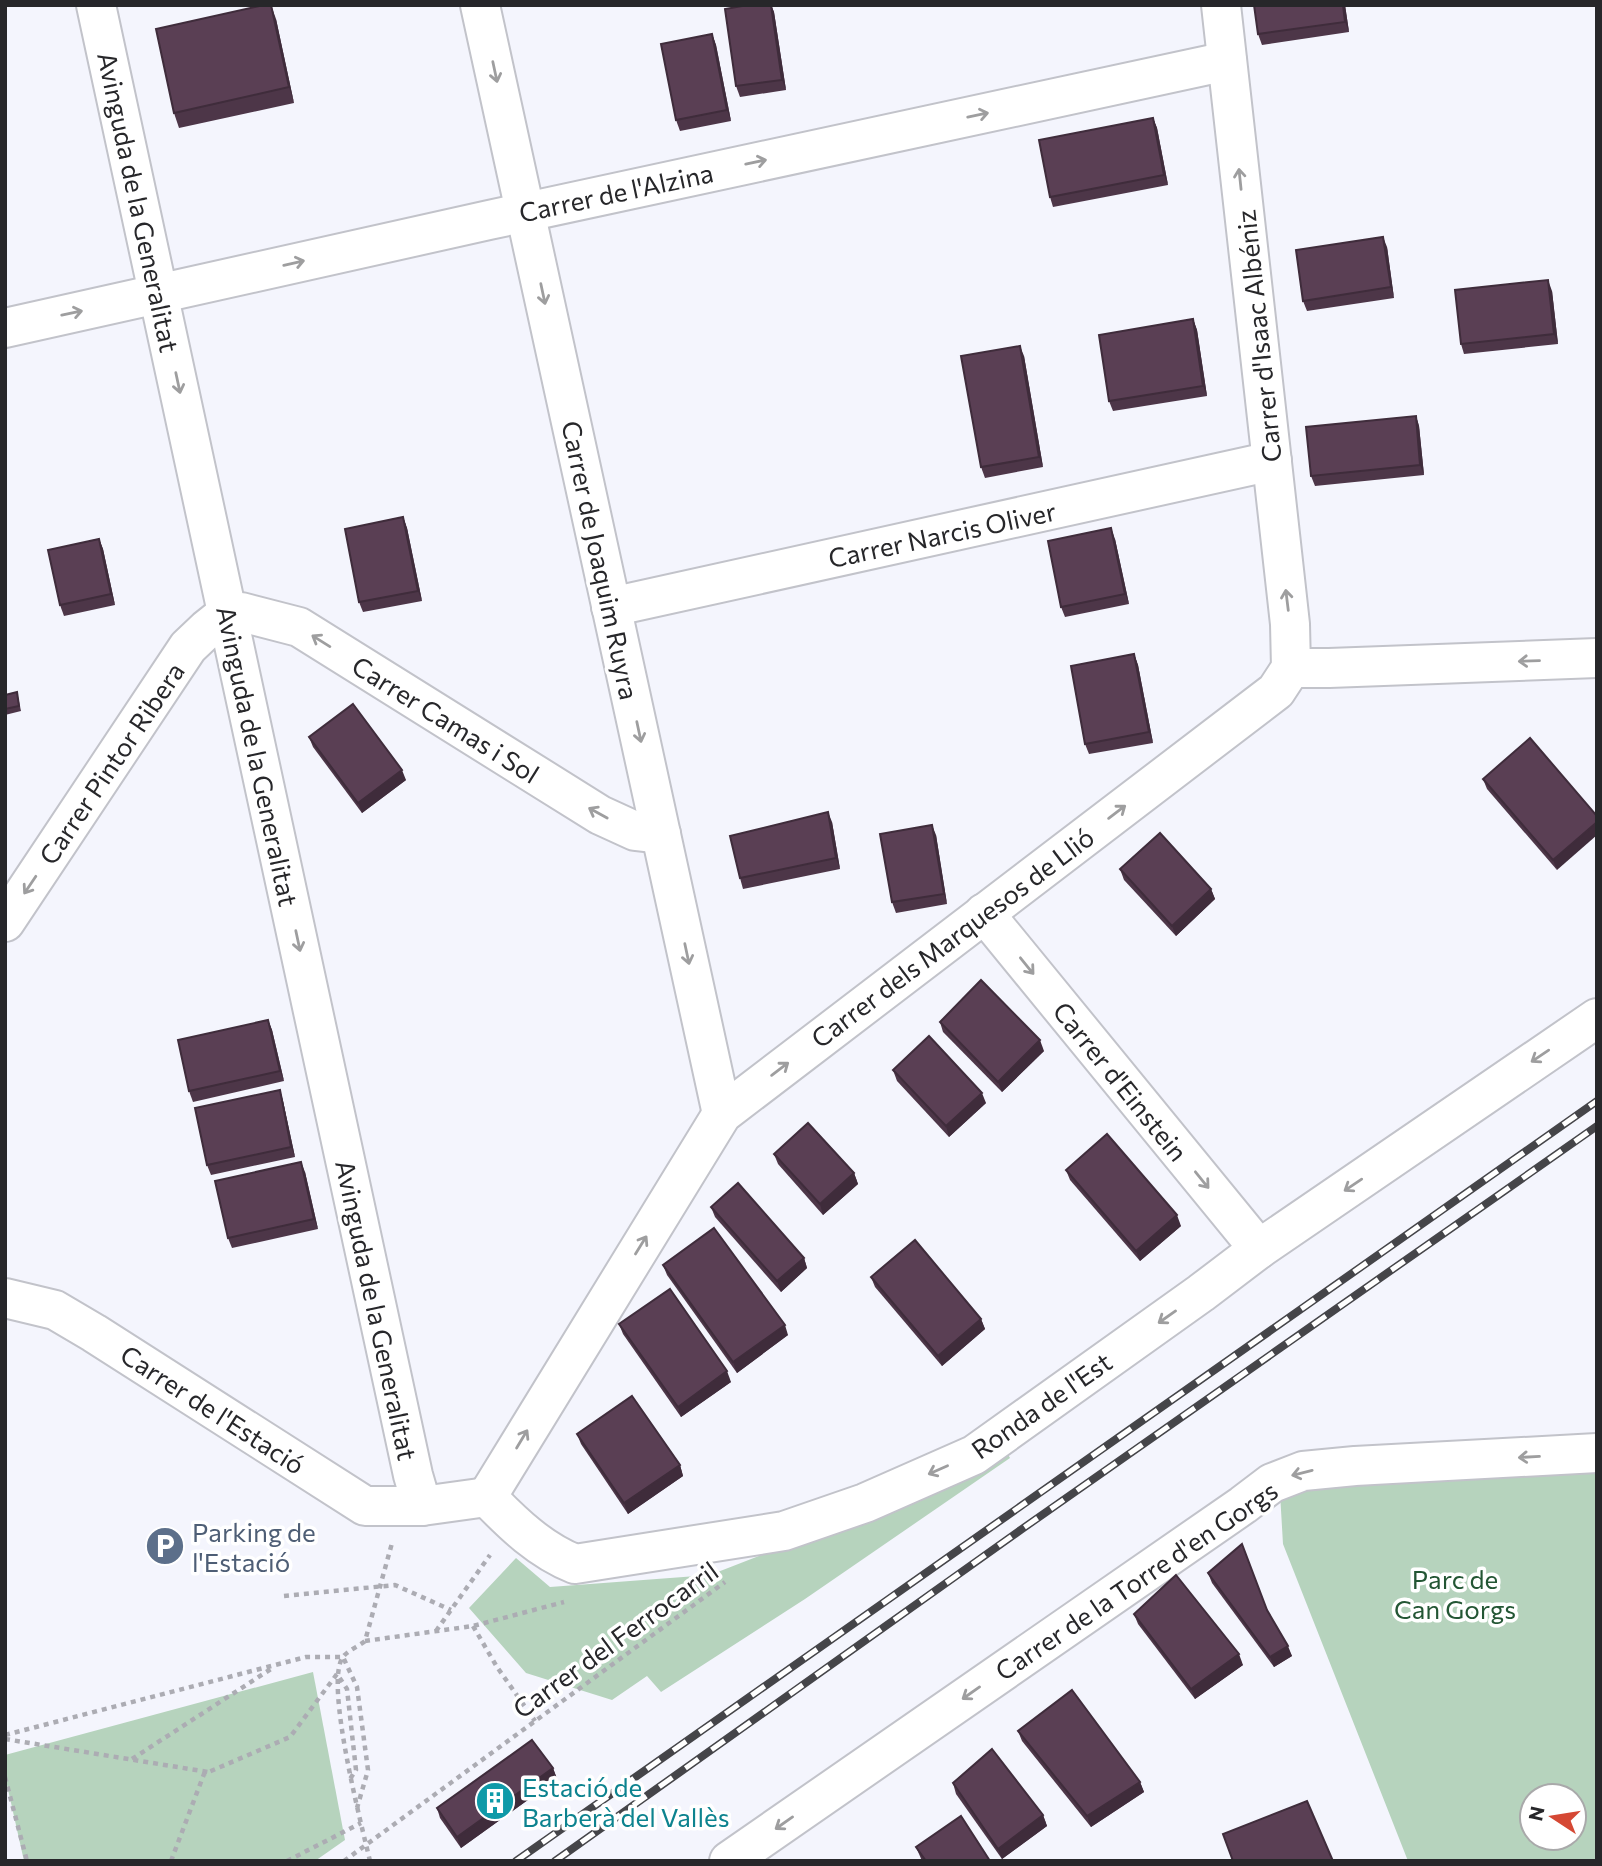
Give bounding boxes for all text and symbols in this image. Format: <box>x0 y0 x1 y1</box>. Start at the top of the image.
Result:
street label: Avinguda de la Generalitat <box>92 49 186 355</box>
one-way arrow <box>488 60 502 83</box>
one-way arrow <box>966 107 989 121</box>
one-way arrow <box>744 155 766 168</box>
street label: Carrer de l'Alzina <box>516 156 716 228</box>
one-way arrow <box>1233 168 1246 191</box>
street label: Carrer d'Isaac Albéniz <box>1229 208 1287 464</box>
one-way arrow <box>282 256 305 270</box>
one-way arrow <box>537 282 550 305</box>
one-way arrow <box>60 306 83 319</box>
one-way arrow <box>171 371 185 394</box>
street label: Carrer de Joaquim Ruyra <box>556 418 646 702</box>
street label: Carrer Narcis Oliver <box>825 495 1059 573</box>
one-way arrow <box>1281 589 1294 612</box>
street label: Avinguda de la Generalitat <box>211 603 305 909</box>
one-way arrow <box>312 633 332 647</box>
street label: Carrer Camas i Sol <box>347 649 545 789</box>
one-way arrow <box>1517 654 1540 667</box>
street label: Carrer Pintor Ribera <box>32 656 190 870</box>
one-way arrow <box>633 720 646 743</box>
one-way arrow <box>1107 805 1125 820</box>
one-way arrow <box>588 806 608 820</box>
street label: Carrer dels Marquesos de Llió <box>805 821 1099 1053</box>
one-way arrow <box>22 875 37 894</box>
one-way arrow <box>291 929 305 952</box>
one-way arrow <box>681 942 695 965</box>
one-way arrow <box>1020 956 1035 974</box>
street label: Carrer d'Einstein <box>1047 995 1195 1167</box>
one-way arrow <box>1531 1049 1551 1063</box>
one-way arrow <box>770 1061 788 1076</box>
street label: Avinguda de la Generalitat <box>330 1157 424 1463</box>
one-way arrow <box>1194 1170 1210 1188</box>
one-way arrow <box>1344 1178 1363 1192</box>
one-way arrow <box>633 1236 648 1255</box>
one-way arrow <box>1158 1310 1177 1324</box>
street label: Carrer de l'Estació <box>115 1338 311 1480</box>
street label: Ronda de l'Est <box>965 1345 1117 1465</box>
one-way arrow <box>515 1429 529 1449</box>
one-way arrow <box>1517 1450 1540 1463</box>
one-way arrow <box>928 1464 950 1477</box>
one-way arrow <box>1291 1467 1314 1480</box>
street label: Carrer de la Torre d'en Gorgs <box>989 1474 1283 1686</box>
place label: Parking de l'Estació <box>192 1516 316 1577</box>
parking icon: Parking de l'Estació <box>144 1525 186 1567</box>
street label: Carrer del Ferrocarril <box>507 1554 723 1724</box>
park label: Parc de Can Gorgs <box>1394 1563 1516 1624</box>
one-way arrow <box>962 1686 981 1700</box>
place label: Estació de Barberà del Vallès <box>522 1771 730 1832</box>
building icon: Estació de Barberà del Vallès <box>474 1780 516 1822</box>
north arrow <box>1518 1782 1588 1852</box>
text: N <box>1523 1804 1549 1823</box>
one-way arrow <box>775 1816 794 1830</box>

